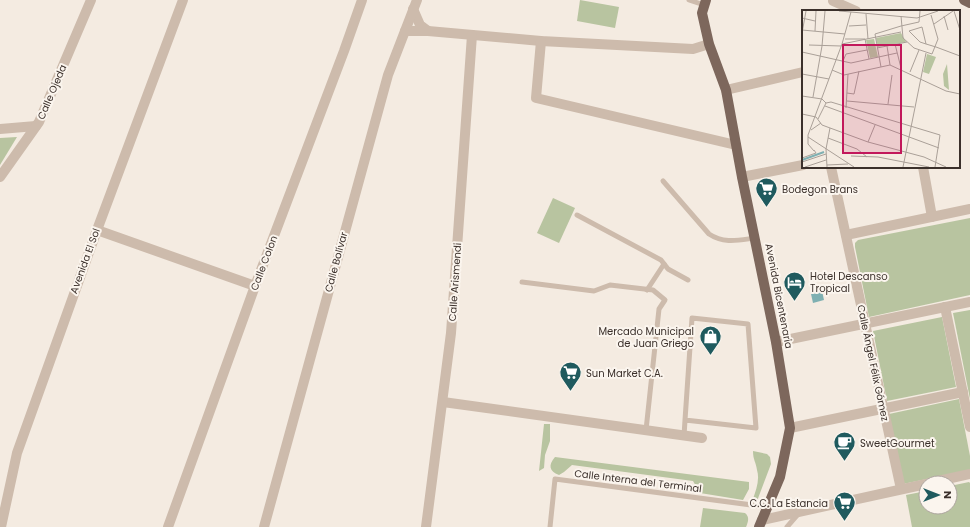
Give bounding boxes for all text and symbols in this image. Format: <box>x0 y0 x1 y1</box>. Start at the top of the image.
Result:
inset map <box>802 10 960 168</box>
street label: Calle Ojeda <box>34 62 70 122</box>
supermarket icon: Bodegon Brans <box>754 176 780 209</box>
place label: Bodegon Brans <box>782 182 858 197</box>
street label: Avenida El Sol <box>66 226 104 296</box>
street label: Calle Bolívar <box>321 230 351 294</box>
street label: Calle Colon <box>247 233 281 293</box>
street label: Calle Arismendi <box>445 242 465 322</box>
street label: Avenida Bicentenaria <box>761 242 797 350</box>
hotel icon: Hotel Descanso Tropical <box>782 269 808 302</box>
place label: Hotel Descanso Tropical <box>810 269 888 296</box>
street label: Calle Ángel Félix Gómez <box>853 304 893 423</box>
place label: Mercado Municipal de Juan Griego <box>598 324 694 351</box>
shop icon: Mercado Municipal de Juan Griego <box>697 324 723 357</box>
supermarket icon: Sun Market C.A. <box>558 360 584 393</box>
place label: Sun Market C.A. <box>586 366 663 381</box>
cafe icon: SweetGourmet <box>832 430 858 463</box>
place label: SweetGourmet <box>860 436 935 451</box>
street label: Calle Interna del Terminal <box>573 466 703 496</box>
north arrow <box>918 475 958 515</box>
supermarket icon: C.C. La Estancia <box>831 490 857 523</box>
text: N <box>940 491 956 499</box>
place label: C.C. La Estancia <box>750 496 828 511</box>

